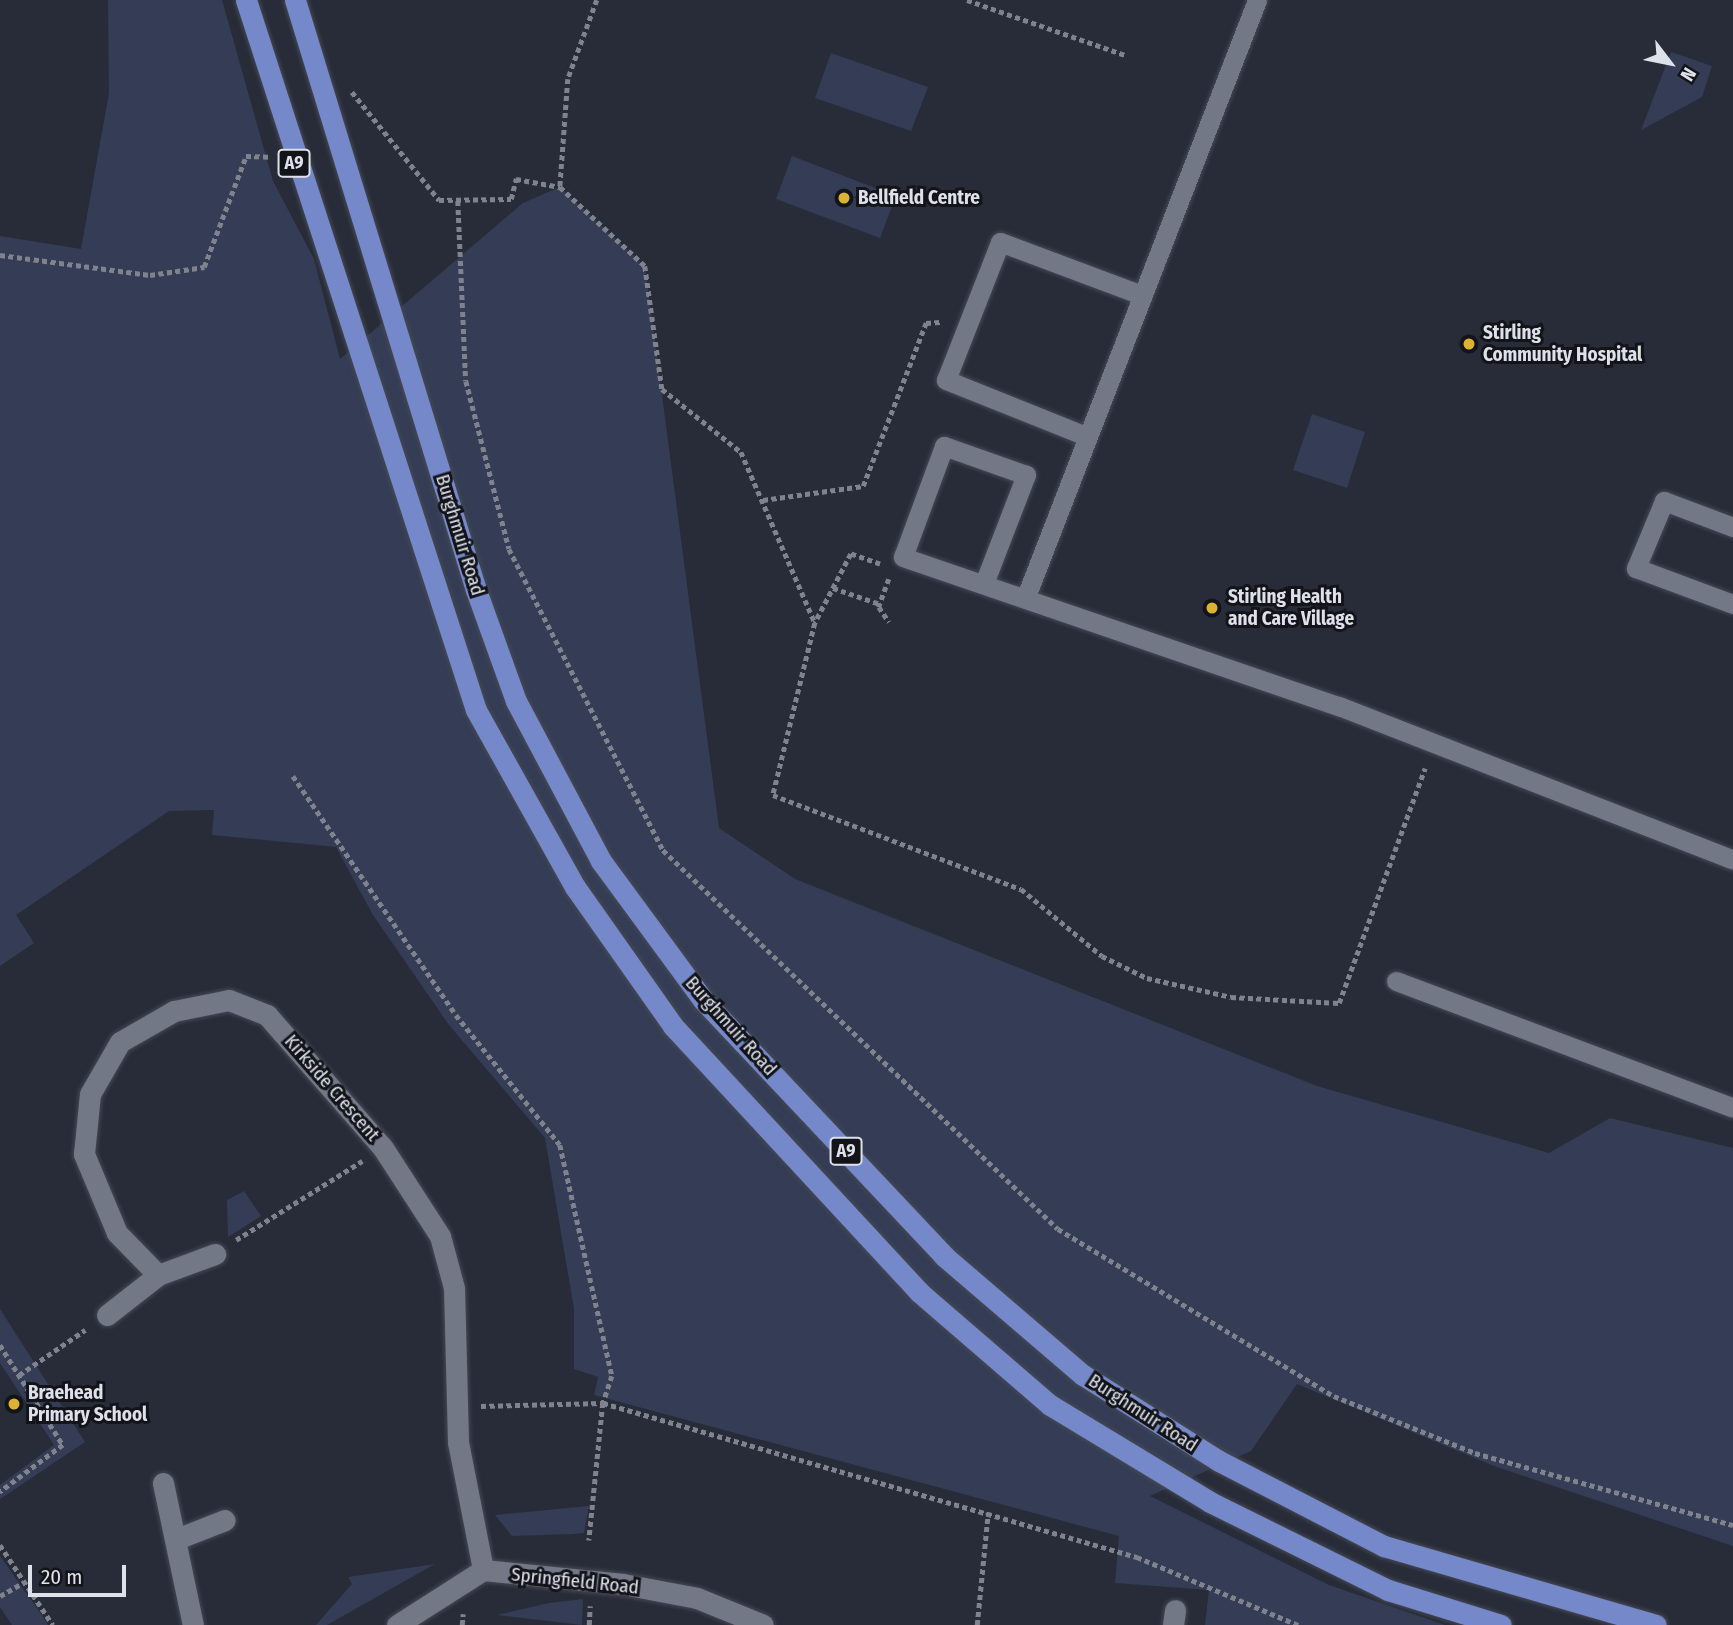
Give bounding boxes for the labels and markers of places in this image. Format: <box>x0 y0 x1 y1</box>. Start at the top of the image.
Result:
place label: Bellfield Centre <box>858 187 980 209</box>
marker: Bellfield Centre <box>836 190 852 206</box>
place label: Stirling Community Hospital <box>1483 322 1642 366</box>
marker: Stirling Community Hospital <box>1461 336 1477 352</box>
place label: Stirling Health and Care Village <box>1228 586 1354 630</box>
marker: Stirling Health and Care Village <box>1202 598 1222 618</box>
place label: Braehead Primary School <box>28 1382 147 1426</box>
marker: Braehead Primary School <box>6 1396 22 1412</box>

